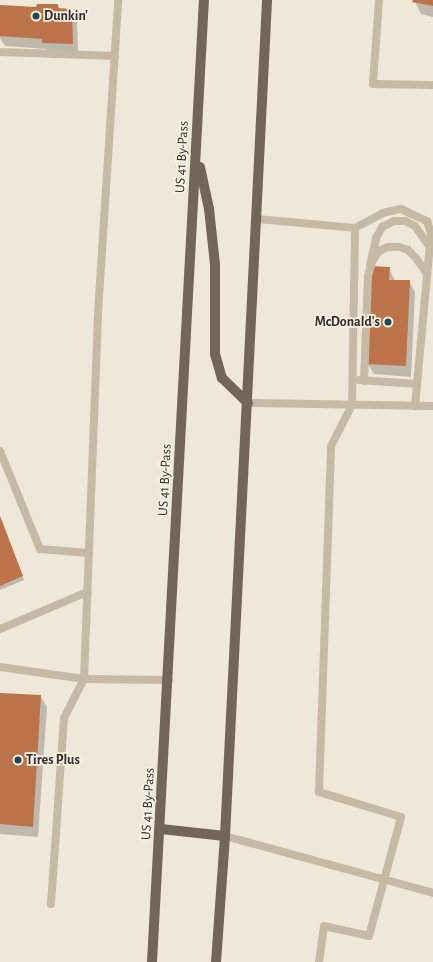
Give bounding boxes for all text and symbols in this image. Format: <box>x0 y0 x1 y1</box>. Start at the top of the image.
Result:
place label: Dunkin' <box>44 8 88 24</box>
marker: Dunkin' <box>31 11 41 21</box>
street label: US 41 By-Pass <box>172 120 192 194</box>
place label: McDonald's <box>315 314 380 330</box>
marker: McDonald's <box>383 317 393 327</box>
street label: US 41 By-Pass <box>155 443 175 517</box>
place label: Tires Plus <box>26 752 80 768</box>
marker: Tires Plus <box>13 755 23 765</box>
street label: US 41 By-Pass <box>138 767 158 841</box>

